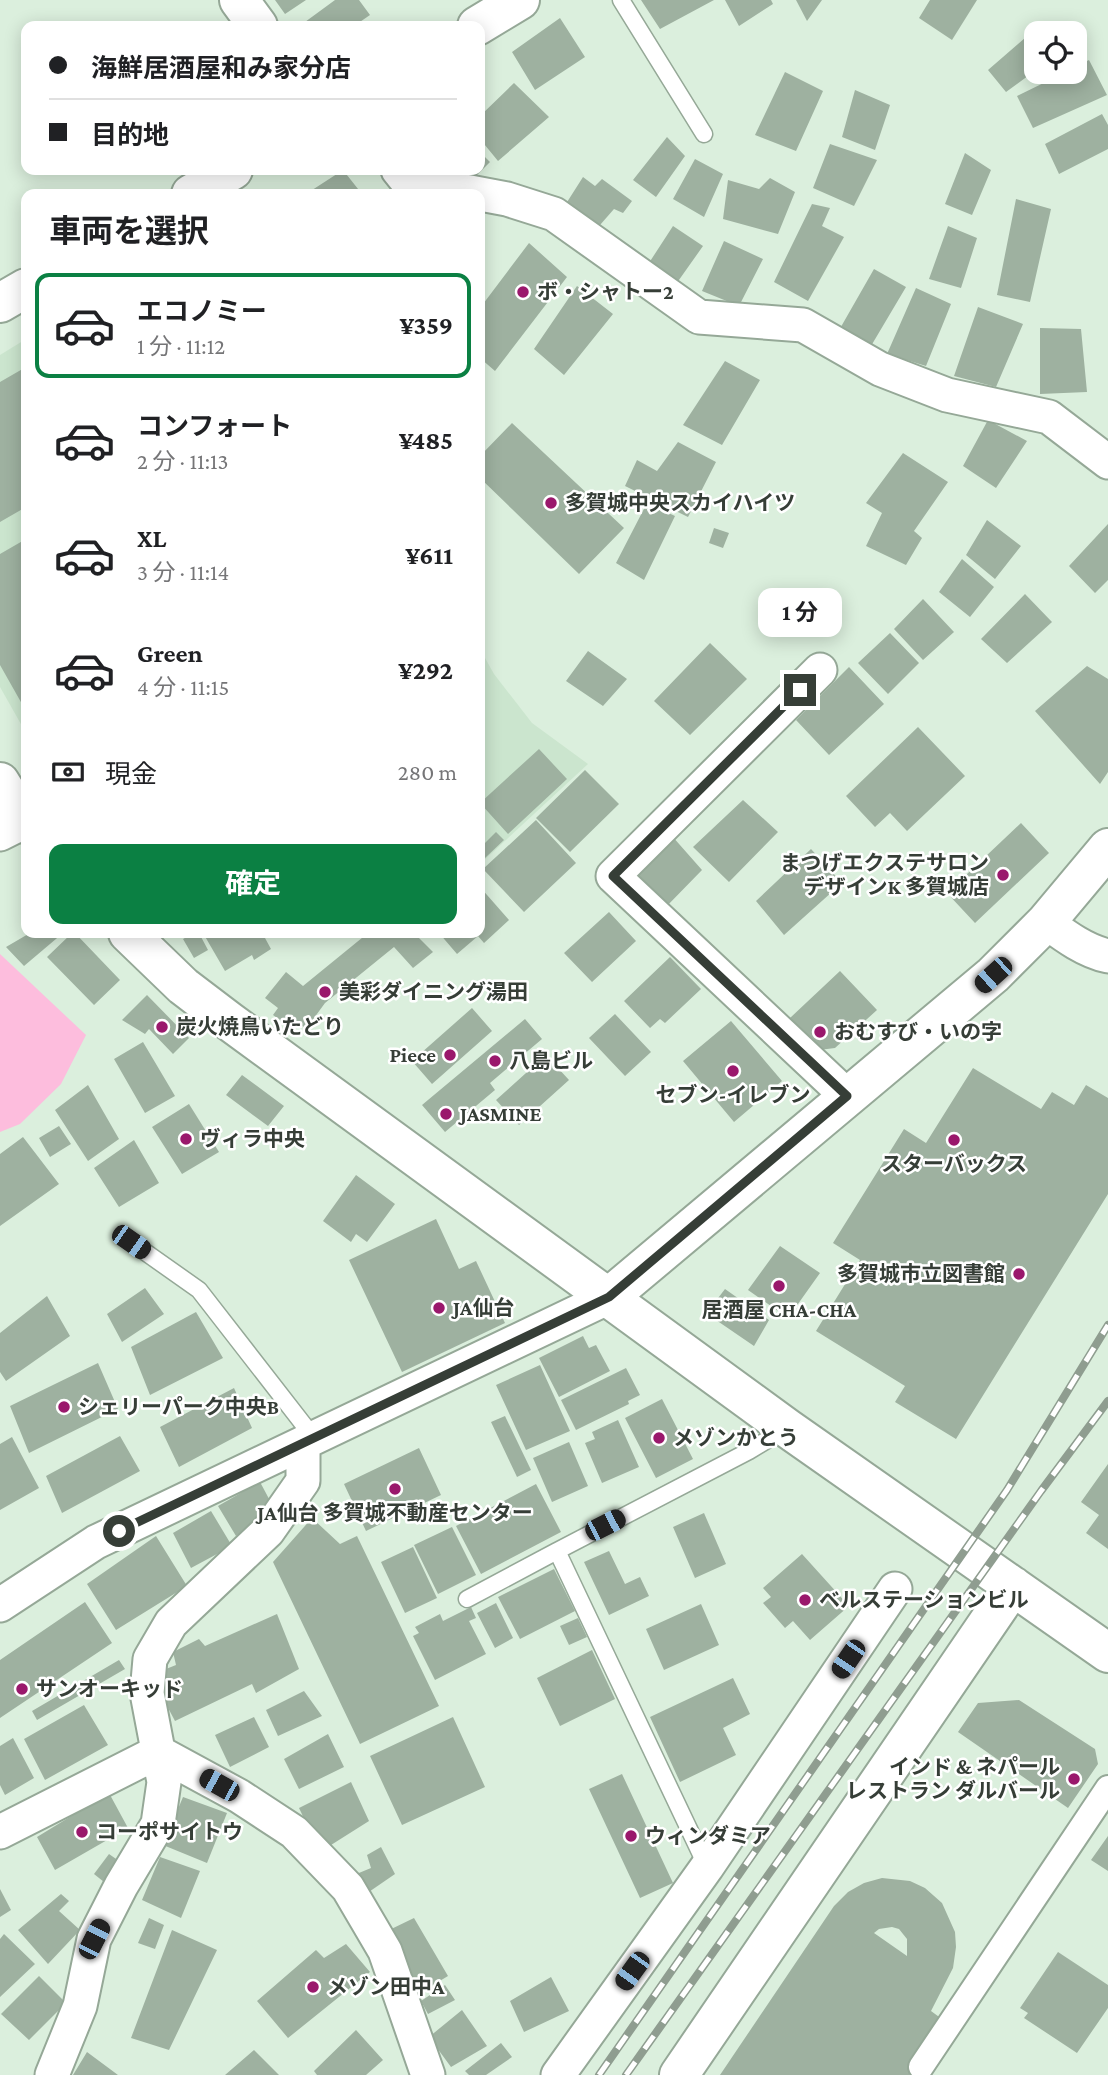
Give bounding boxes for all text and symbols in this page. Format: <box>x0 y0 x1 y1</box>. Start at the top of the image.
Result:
map controls <box>1024 21 1087 84</box>
button: locate <box>1024 21 1087 84</box>
text: 海鮮居酒屋和み家分店 <box>91 54 351 83</box>
text: 目的地 <box>91 121 169 150</box>
text: 車両を選択 <box>49 213 209 249</box>
place label: ボ・シャトー2 <box>537 280 674 304</box>
marker: ボ・シャトー2 <box>515 284 531 300</box>
icon: car <box>53 294 116 357</box>
text: エコノミー <box>137 297 267 326</box>
text: ¥359 <box>400 311 453 340</box>
text: 1 分 · 11:12 <box>137 333 225 359</box>
icon: car <box>53 409 116 472</box>
text: コンフォート <box>137 412 292 441</box>
text: ¥485 <box>399 426 453 455</box>
text: 2 分 · 11:13 <box>137 448 229 474</box>
place label: 多賀城中央スカイハイツ <box>565 491 795 515</box>
marker: 多賀城中央スカイハイツ <box>543 495 559 511</box>
icon: car <box>53 524 116 587</box>
text: XL <box>137 524 166 553</box>
text: ¥611 <box>405 541 453 570</box>
text: 3 分 · 11:14 <box>137 559 229 585</box>
callout: 1 分 <box>758 588 842 638</box>
text: 1 分 <box>782 599 818 625</box>
icon: car <box>53 639 116 702</box>
text: Green <box>137 639 203 668</box>
text: ¥292 <box>398 656 453 685</box>
text: 4 分 · 11:15 <box>137 674 229 700</box>
route end <box>784 674 816 706</box>
icon: cash <box>49 753 87 791</box>
text: 280 m <box>398 759 457 785</box>
text: 現金 <box>105 760 157 789</box>
button: 確定 <box>49 844 457 924</box>
place label: まつげエクステサロン デザインK 多賀城店 <box>780 851 989 899</box>
marker: まつげエクステサロン デザインK 多賀城店 <box>995 867 1011 883</box>
car <box>971 953 1016 997</box>
place label: 美彩ダイニング湯田 <box>339 980 528 1004</box>
marker: 美彩ダイニング湯田 <box>317 984 333 1000</box>
place label: 炭火焼鳥いたどり <box>176 1015 344 1039</box>
marker: 炭火焼鳥いたどり <box>154 1019 170 1035</box>
place label: おむすび・いの字 <box>834 1020 1002 1044</box>
marker: おむすび・いの字 <box>812 1024 828 1040</box>
place label: Piece <box>389 1043 436 1067</box>
marker: Piece <box>442 1047 458 1063</box>
place label: 八島ビル <box>509 1049 593 1073</box>
marker: 八島ビル <box>487 1053 503 1069</box>
marker: セブン-イレブン <box>725 1063 741 1079</box>
place label: セブン-イレブン <box>655 1083 811 1107</box>
place label: JASMINE <box>458 1102 542 1126</box>
marker: JASMINE <box>438 1106 454 1122</box>
place label: ヴィラ中央 <box>200 1127 305 1151</box>
marker: ヴィラ中央 <box>178 1131 194 1147</box>
marker: スターバックス <box>946 1132 962 1148</box>
place label: スターバックス <box>881 1152 1027 1176</box>
car <box>108 1221 155 1263</box>
place label: 多賀城市立図書館 <box>837 1262 1005 1286</box>
marker: 多賀城市立図書館 <box>1011 1266 1027 1282</box>
marker: 居酒屋 CHA-CHA <box>771 1278 787 1294</box>
place label: JA仙台 <box>451 1296 514 1320</box>
place label: 居酒屋 CHA-CHA <box>702 1298 857 1322</box>
marker: JA仙台 <box>431 1300 447 1316</box>
place label: シェリーパーク中央B <box>78 1395 279 1419</box>
marker: シェリーパーク中央B <box>56 1399 72 1415</box>
place label: メゾンかとう <box>673 1426 799 1450</box>
marker: メゾンかとう <box>651 1430 667 1446</box>
marker: JA仙台 多賀城不動産センター <box>387 1481 403 1497</box>
place label: JA仙台 多賀城不動産センター <box>255 1501 533 1525</box>
car <box>582 1506 629 1544</box>
route start <box>103 1515 135 1547</box>
place label: ベルステーションビル <box>819 1588 1029 1612</box>
marker: ベルステーションビル <box>797 1592 813 1608</box>
car <box>828 1636 869 1682</box>
place label: サンオーキッド <box>36 1677 183 1701</box>
marker: サンオーキッド <box>14 1681 30 1697</box>
place label: インド & ネパール レストラン ダルバール <box>846 1755 1060 1803</box>
car <box>196 1766 243 1804</box>
marker: インド & ネパール レストラン ダルバール <box>1066 1771 1082 1787</box>
place label: コーポサイトウ <box>96 1820 243 1844</box>
marker: コーポサイトウ <box>74 1824 90 1840</box>
place label: ウィンダミア <box>645 1824 771 1848</box>
marker: ウィンダミア <box>623 1828 639 1844</box>
car <box>76 1916 113 1962</box>
car <box>612 1948 653 1994</box>
place label: メゾン田中A <box>327 1975 445 1999</box>
marker: メゾン田中A <box>305 1979 321 1995</box>

